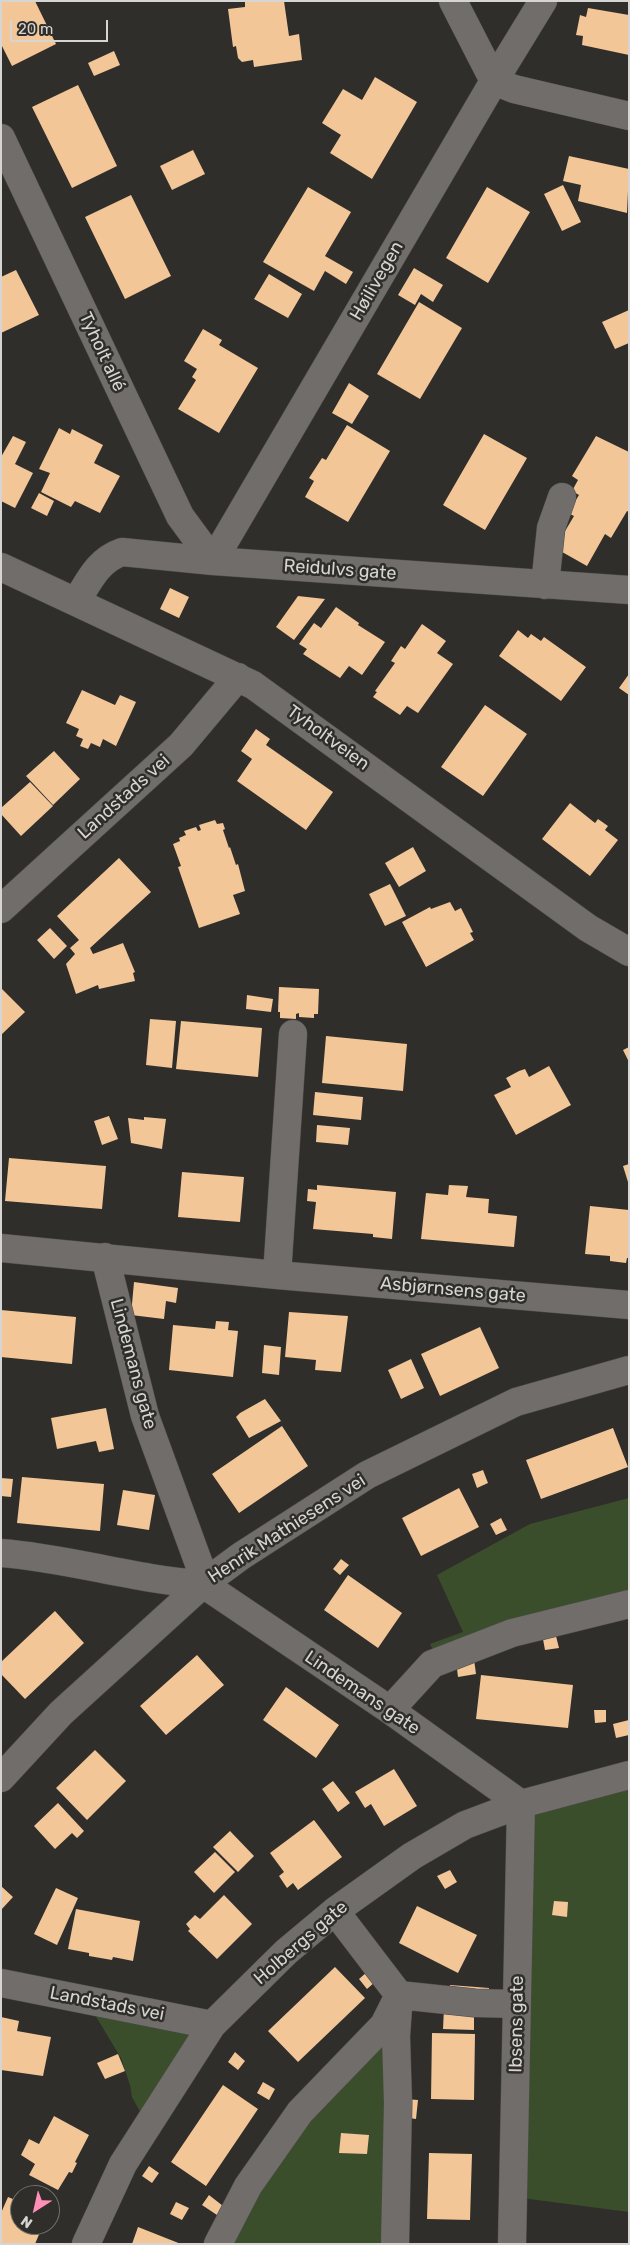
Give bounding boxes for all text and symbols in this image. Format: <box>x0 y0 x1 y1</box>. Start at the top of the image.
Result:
scale bar <box>12 10 110 42</box>
text: 20 m <box>18 20 53 38</box>
street label: Høilivegen <box>346 238 408 324</box>
street label: Tyholt allé <box>74 309 130 395</box>
street label: Reidulvs gate <box>283 555 397 585</box>
street label: Tyholtveien <box>283 701 373 775</box>
street label: Landstads vei <box>74 750 174 844</box>
street label: Asbjørnsens gate <box>379 1273 527 1307</box>
street label: Lindemans gate <box>105 1296 161 1432</box>
street label: Henrik Mathiesens vei <box>204 1470 370 1588</box>
street label: Lindemans gate <box>300 1646 424 1740</box>
street label: Holbergs gate <box>250 1896 352 1990</box>
street label: Ibsens gate <box>505 1975 529 2073</box>
street label: Landstads vei <box>48 1982 166 2026</box>
north arrow <box>10 2185 60 2235</box>
text: N <box>18 2212 36 2232</box>

